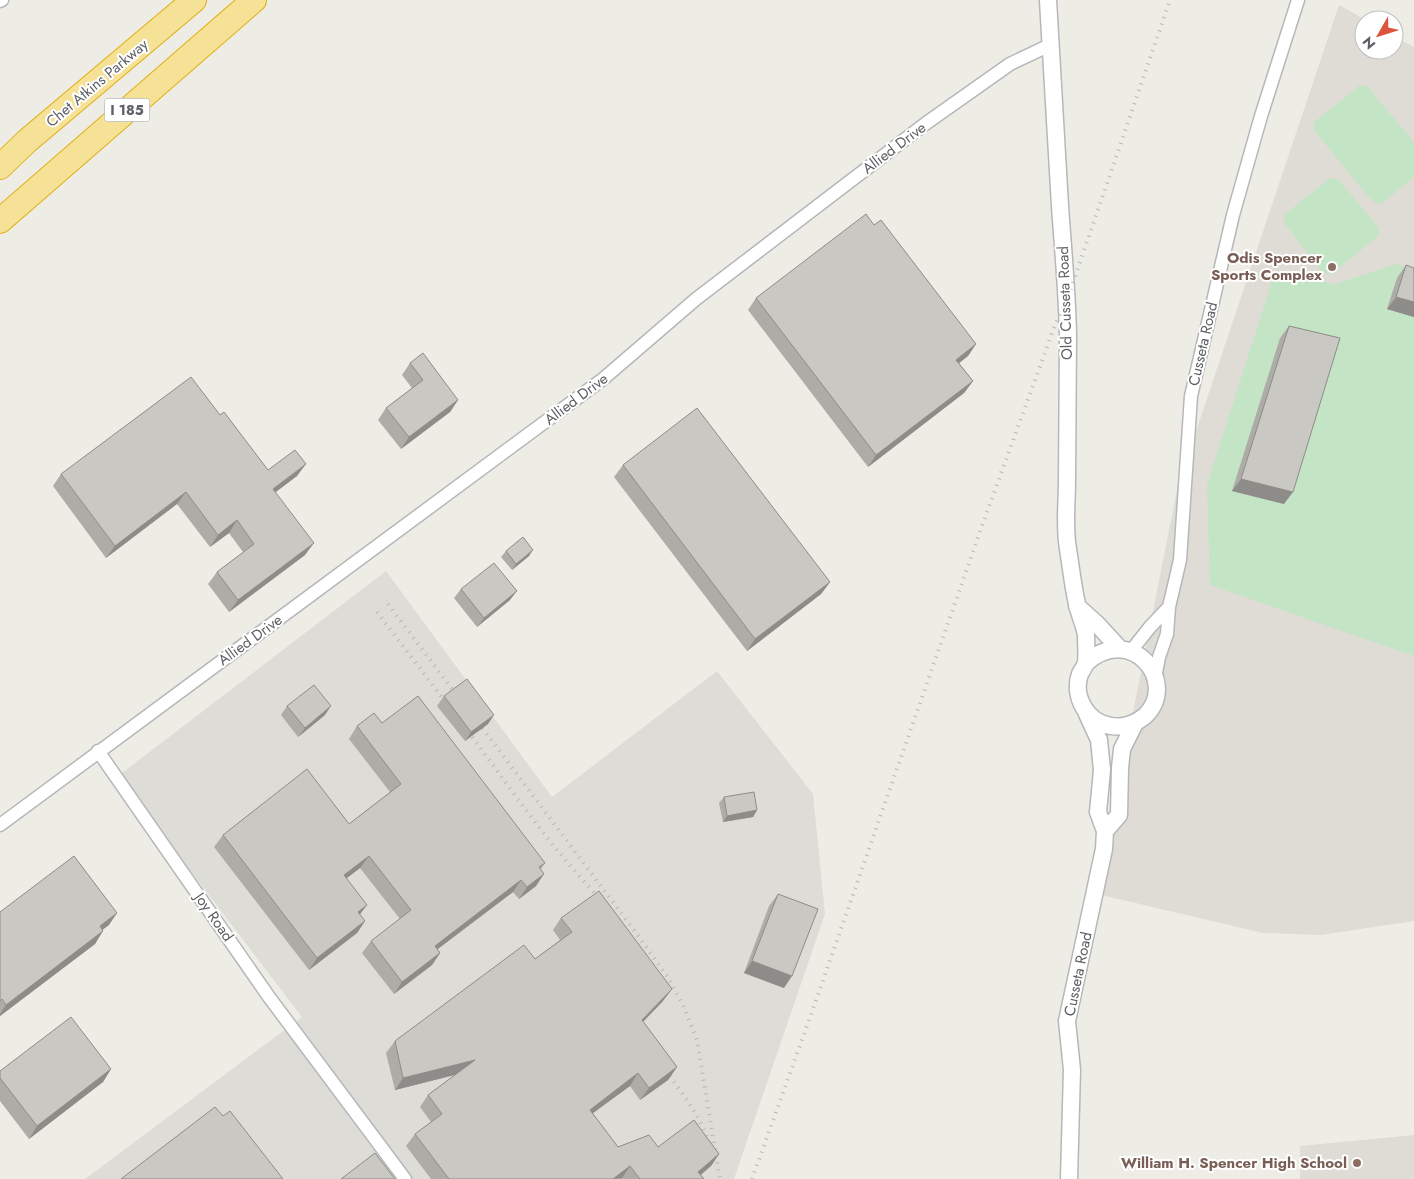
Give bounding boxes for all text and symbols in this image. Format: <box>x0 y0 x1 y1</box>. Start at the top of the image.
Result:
north arrow <box>1354 10 1404 60</box>
street label: Chet Atkins Parkway <box>41 33 153 132</box>
text: N <box>1358 33 1380 54</box>
road number: I 185 <box>104 98 150 122</box>
street label: Allied Drive <box>857 117 931 179</box>
street label: Old Cusseta Road <box>1052 246 1078 360</box>
place label: Odis Spencer Sports Complex <box>1211 247 1323 286</box>
marker: Odis Spencer Sports Complex <box>1326 261 1338 273</box>
street label: Cusseta Road <box>1183 300 1223 388</box>
street label: Allied Drive <box>539 368 613 430</box>
street label: Allied Drive <box>213 609 287 671</box>
street label: Joy Road <box>188 887 239 946</box>
street label: Cusseta Road <box>1058 930 1098 1018</box>
place label: William H. Spencer High School <box>1121 1152 1347 1174</box>
marker: William H. Spencer High School <box>1351 1157 1363 1169</box>

